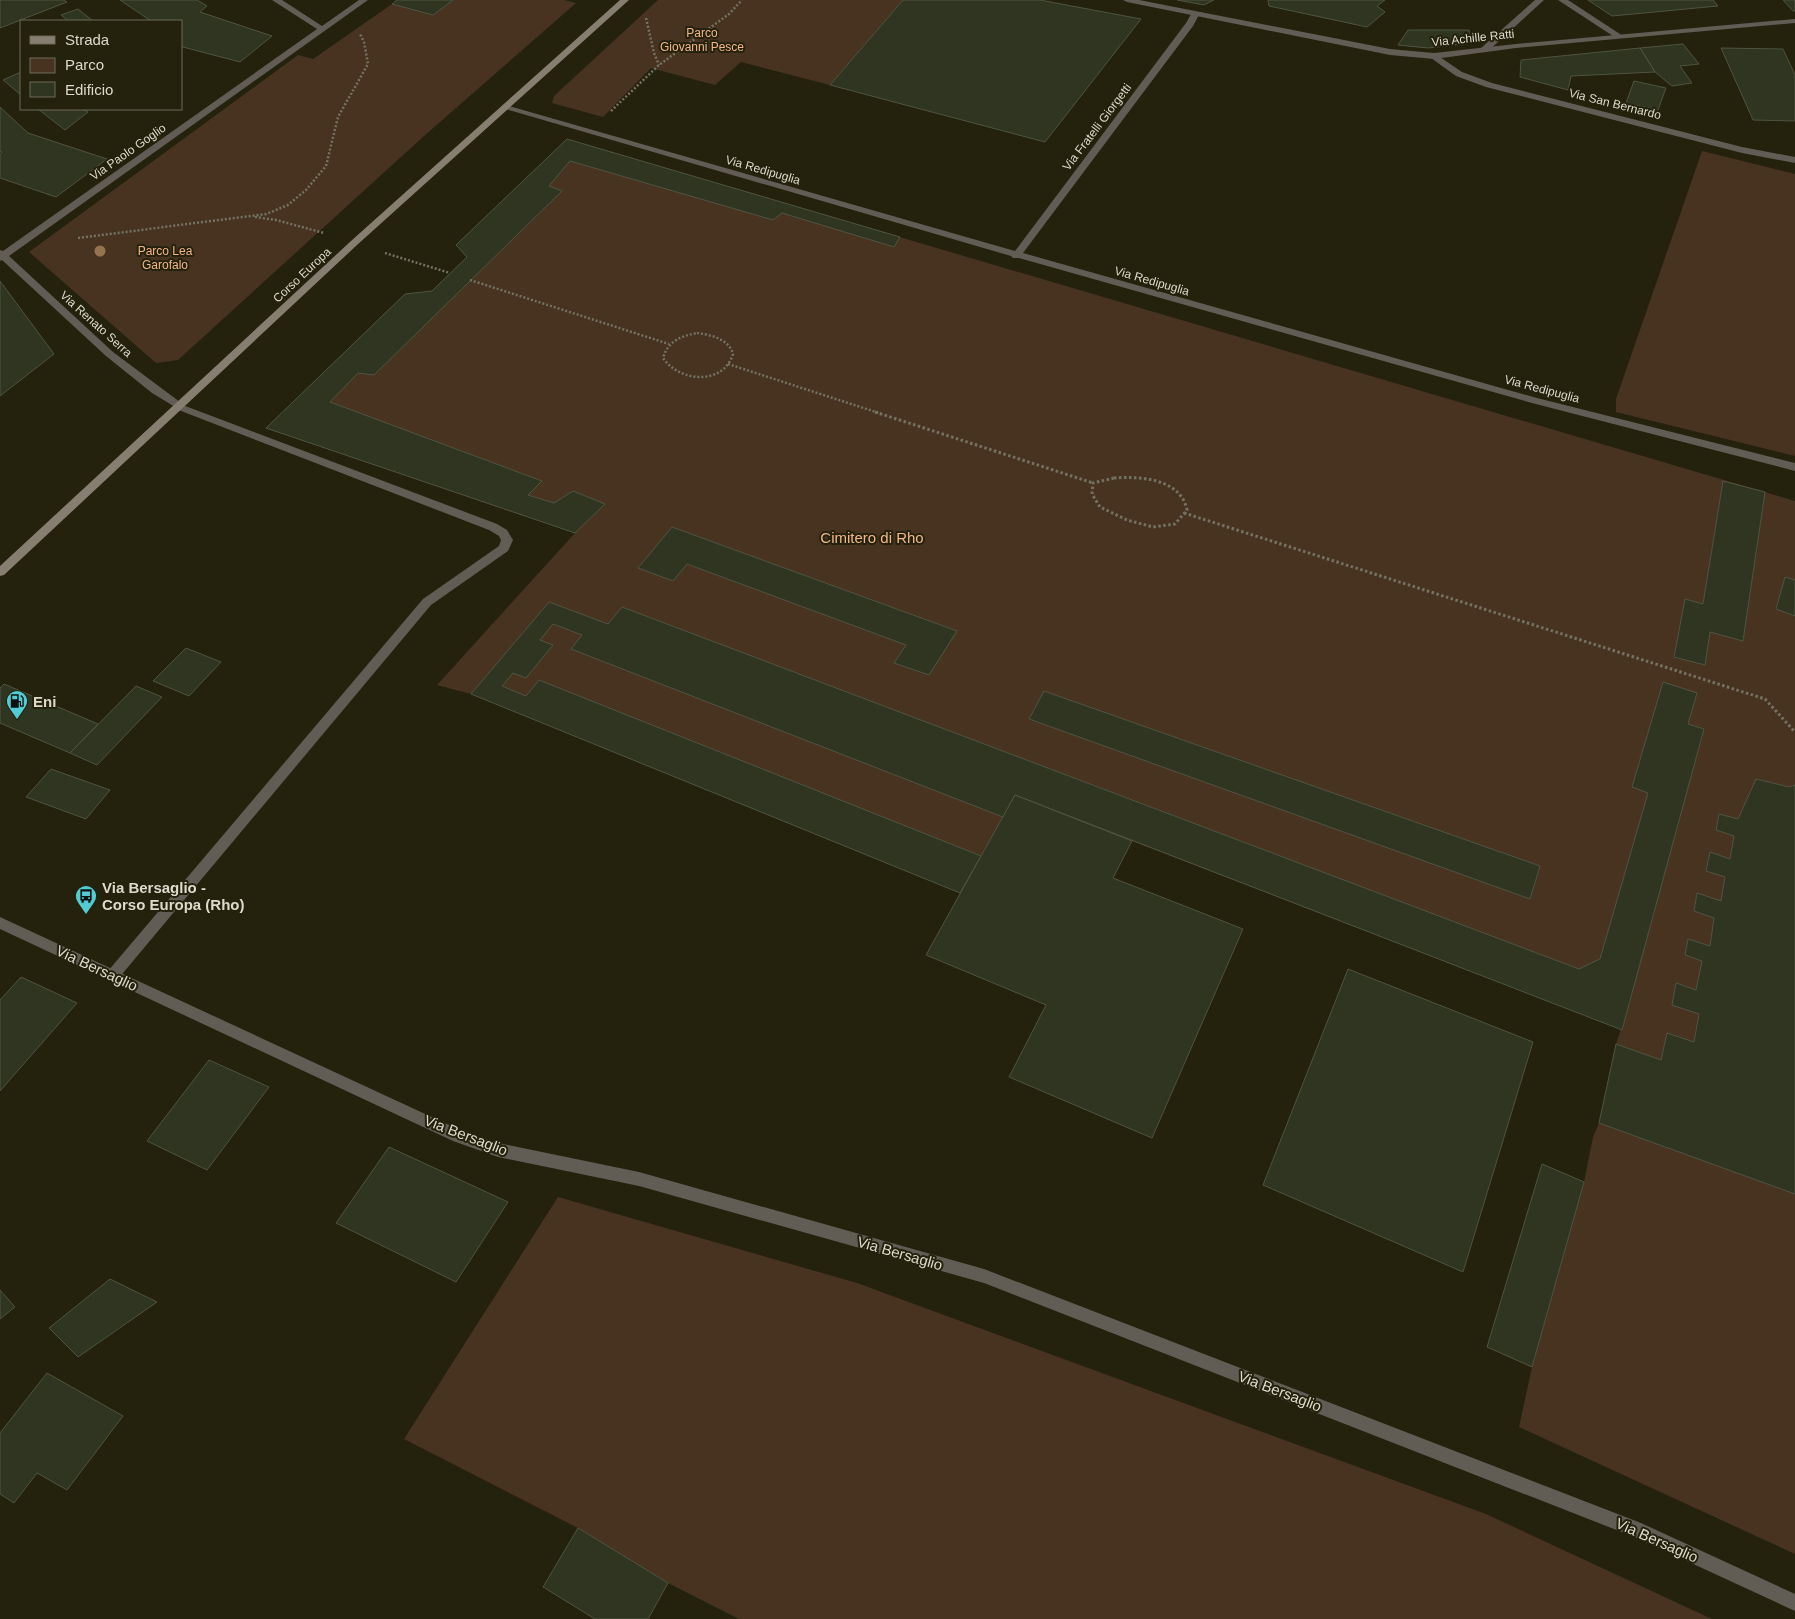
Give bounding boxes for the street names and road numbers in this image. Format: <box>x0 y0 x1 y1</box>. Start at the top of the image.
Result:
street label: Via Achille Ratti <box>1431 27 1515 49</box>
street label: Via Fratelli Giorgetti <box>1060 81 1134 173</box>
street label: Via San Bernardo <box>1567 86 1663 122</box>
street label: Via Paolo Goglio <box>87 121 169 183</box>
street label: Via Redipuglia <box>724 153 802 187</box>
street label: Corso Europa <box>270 244 334 305</box>
street label: Via Redipuglia <box>1113 264 1191 298</box>
street label: Via Renato Serra <box>57 288 135 360</box>
street label: Via Redipuglia <box>1503 372 1581 406</box>
street label: Via Bersaglio <box>53 942 141 994</box>
street label: Via Bersaglio <box>422 1111 510 1159</box>
street label: Via Bersaglio <box>855 1233 945 1273</box>
street label: Via Bersaglio <box>1236 1367 1324 1415</box>
street label: Via Bersaglio <box>1613 1514 1701 1566</box>

